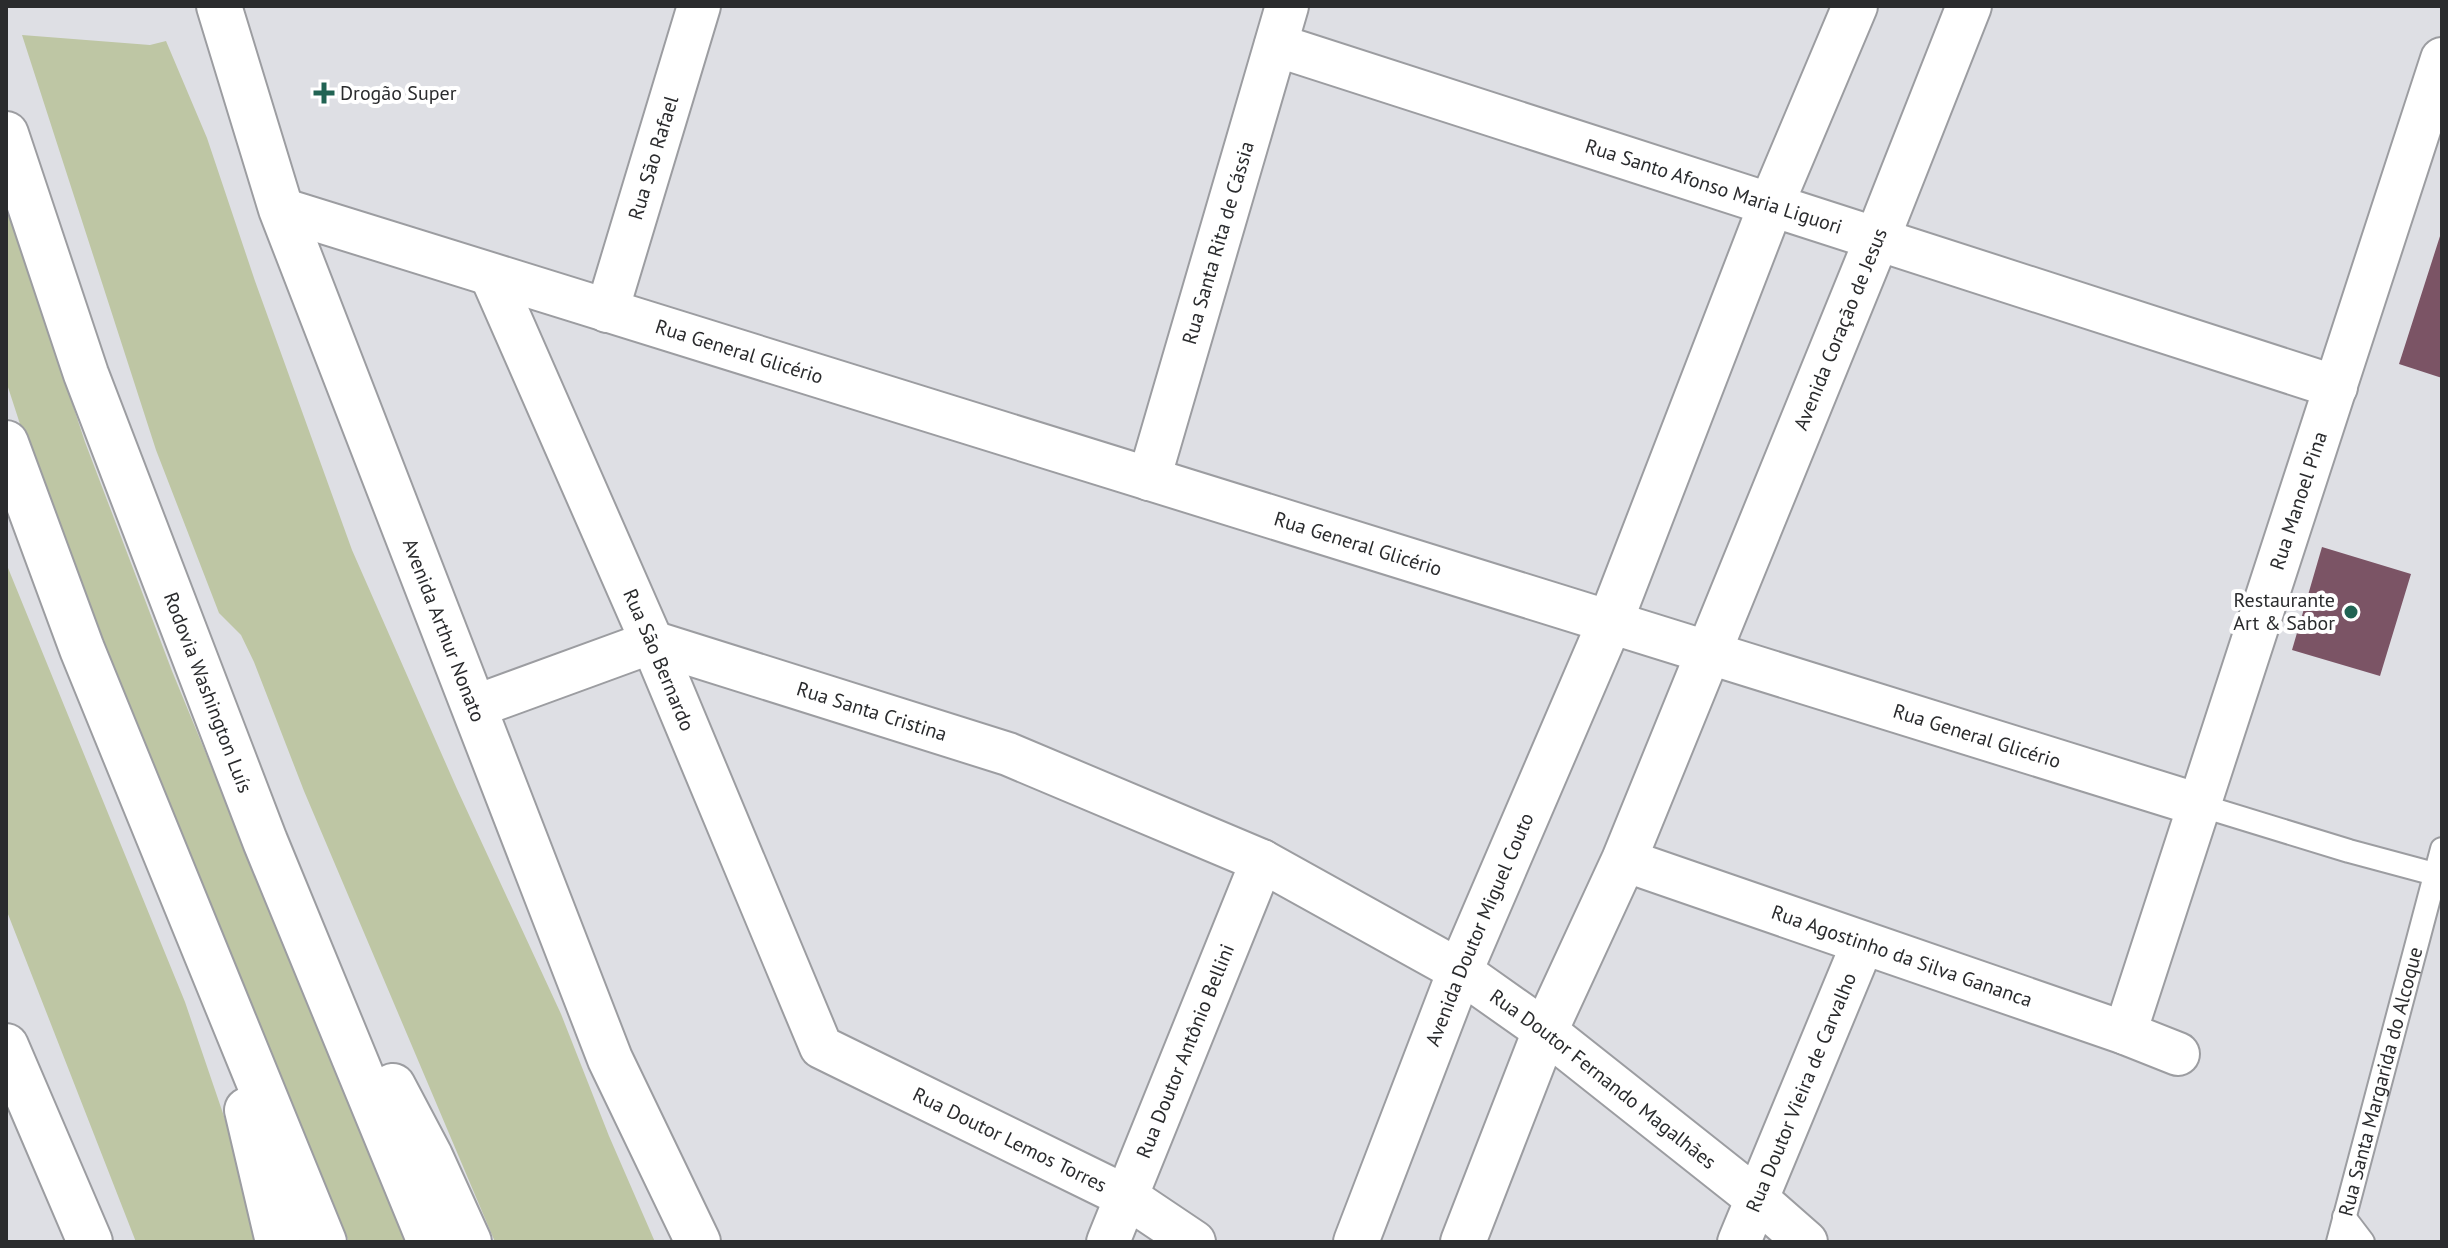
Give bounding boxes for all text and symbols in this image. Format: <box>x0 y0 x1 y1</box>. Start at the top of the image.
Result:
place label: Drogão Super <box>340 80 457 106</box>
marker: Drogão Super <box>315 84 333 102</box>
street label: Rua São Rafael <box>622 92 684 223</box>
street label: Rua Santo Afonso Maria Liguori <box>1582 133 1846 240</box>
street label: Rua Santa Rita de Cássia <box>1176 138 1260 347</box>
street label: Avenida Coração de Jesus <box>1787 224 1893 434</box>
street label: Rua General Glicério <box>652 313 826 390</box>
street label: Rua Manoel Pina <box>2264 428 2333 573</box>
street label: Rua General Glicério <box>1271 505 1445 582</box>
street label: Avenida Arthur Nonato <box>397 535 491 726</box>
street label: Rua São Bernardo <box>617 585 701 735</box>
place label: Restaurante Art & Sabor <box>2233 587 2335 636</box>
street label: Rodovia Washington Luís <box>158 588 258 797</box>
marker: Restaurante Art & Sabor <box>2342 603 2360 621</box>
street label: Rua Santa Cristina <box>794 675 950 747</box>
street label: Rua General Glicério <box>1890 698 2064 774</box>
street label: Avenida Doutor Miguel Couto <box>1419 809 1539 1050</box>
street label: Rua Agostinho da Silva Gananca <box>1768 899 2036 1013</box>
street label: Rua Doutor Antônio Bellini <box>1130 940 1240 1162</box>
street label: Rua Santa Margarida do Alcoque <box>2332 944 2429 1219</box>
street label: Rua Doutor Vieira de Carvalho <box>1740 969 1862 1216</box>
street label: Rua Doutor Fernando Magalhães <box>1485 983 1722 1175</box>
street label: Rua Doutor Lemos Torres <box>909 1081 1111 1198</box>

